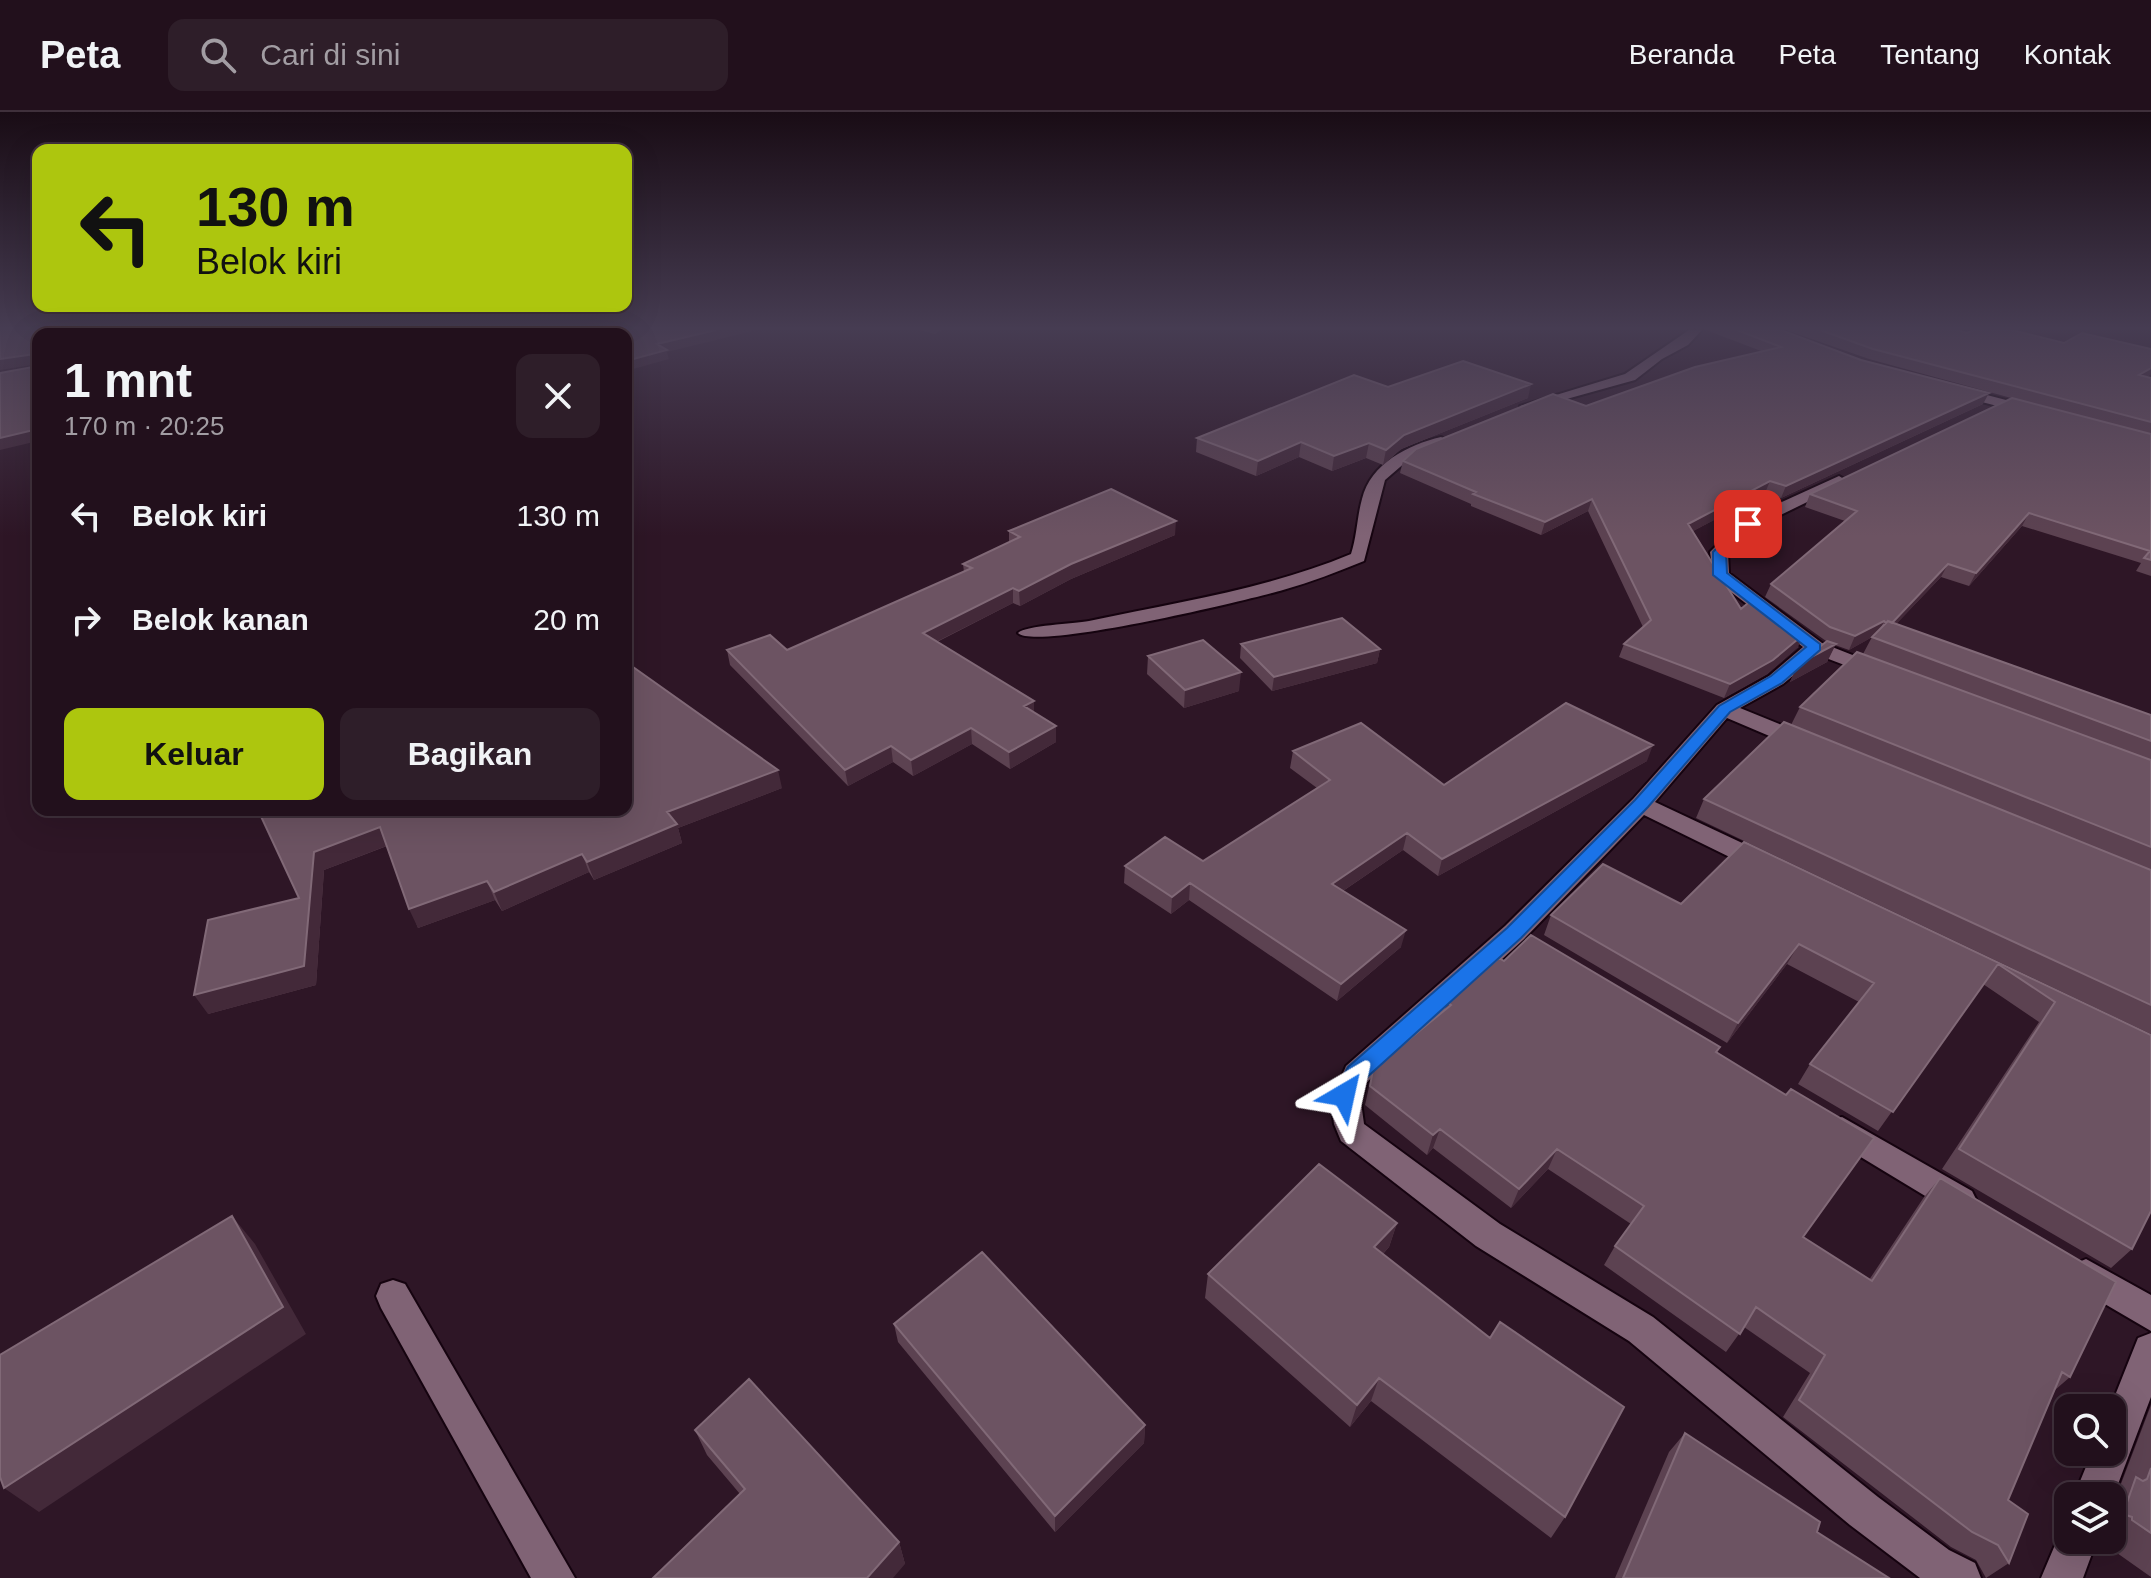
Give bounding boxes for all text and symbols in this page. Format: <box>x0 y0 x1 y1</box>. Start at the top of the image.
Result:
search box <box>168 19 728 91</box>
icon: search <box>196 33 240 77</box>
text: Peta <box>40 34 120 76</box>
text: Cari di sini <box>260 38 400 71</box>
text: Beranda <box>1629 39 1735 70</box>
text: Peta <box>1779 39 1836 70</box>
text: Tentang <box>1880 39 1980 70</box>
text: Kontak <box>2024 39 2111 70</box>
text: 130 m <box>196 175 355 238</box>
icon: left <box>64 176 168 280</box>
text: Belok kiri <box>196 241 342 282</box>
text: 1 mnt <box>64 354 192 407</box>
button: close <box>516 354 600 438</box>
text: 170 m · 20:25 <box>64 411 224 441</box>
pin <box>1714 490 1782 558</box>
icon: left <box>64 494 108 538</box>
text: Belok kiri <box>132 499 267 532</box>
text: 130 m <box>517 499 600 532</box>
icon: arrive <box>1726 502 1770 546</box>
icon: right <box>64 598 108 642</box>
text: Belok kanan <box>132 603 309 636</box>
text: 20 m <box>533 603 600 636</box>
button: Keluar <box>64 708 324 800</box>
button: Bagikan <box>340 708 600 800</box>
position arrow <box>1302 1053 1386 1137</box>
map controls <box>2054 1394 2126 1554</box>
button: search <box>2054 1394 2126 1466</box>
button: layers <box>2054 1482 2126 1554</box>

